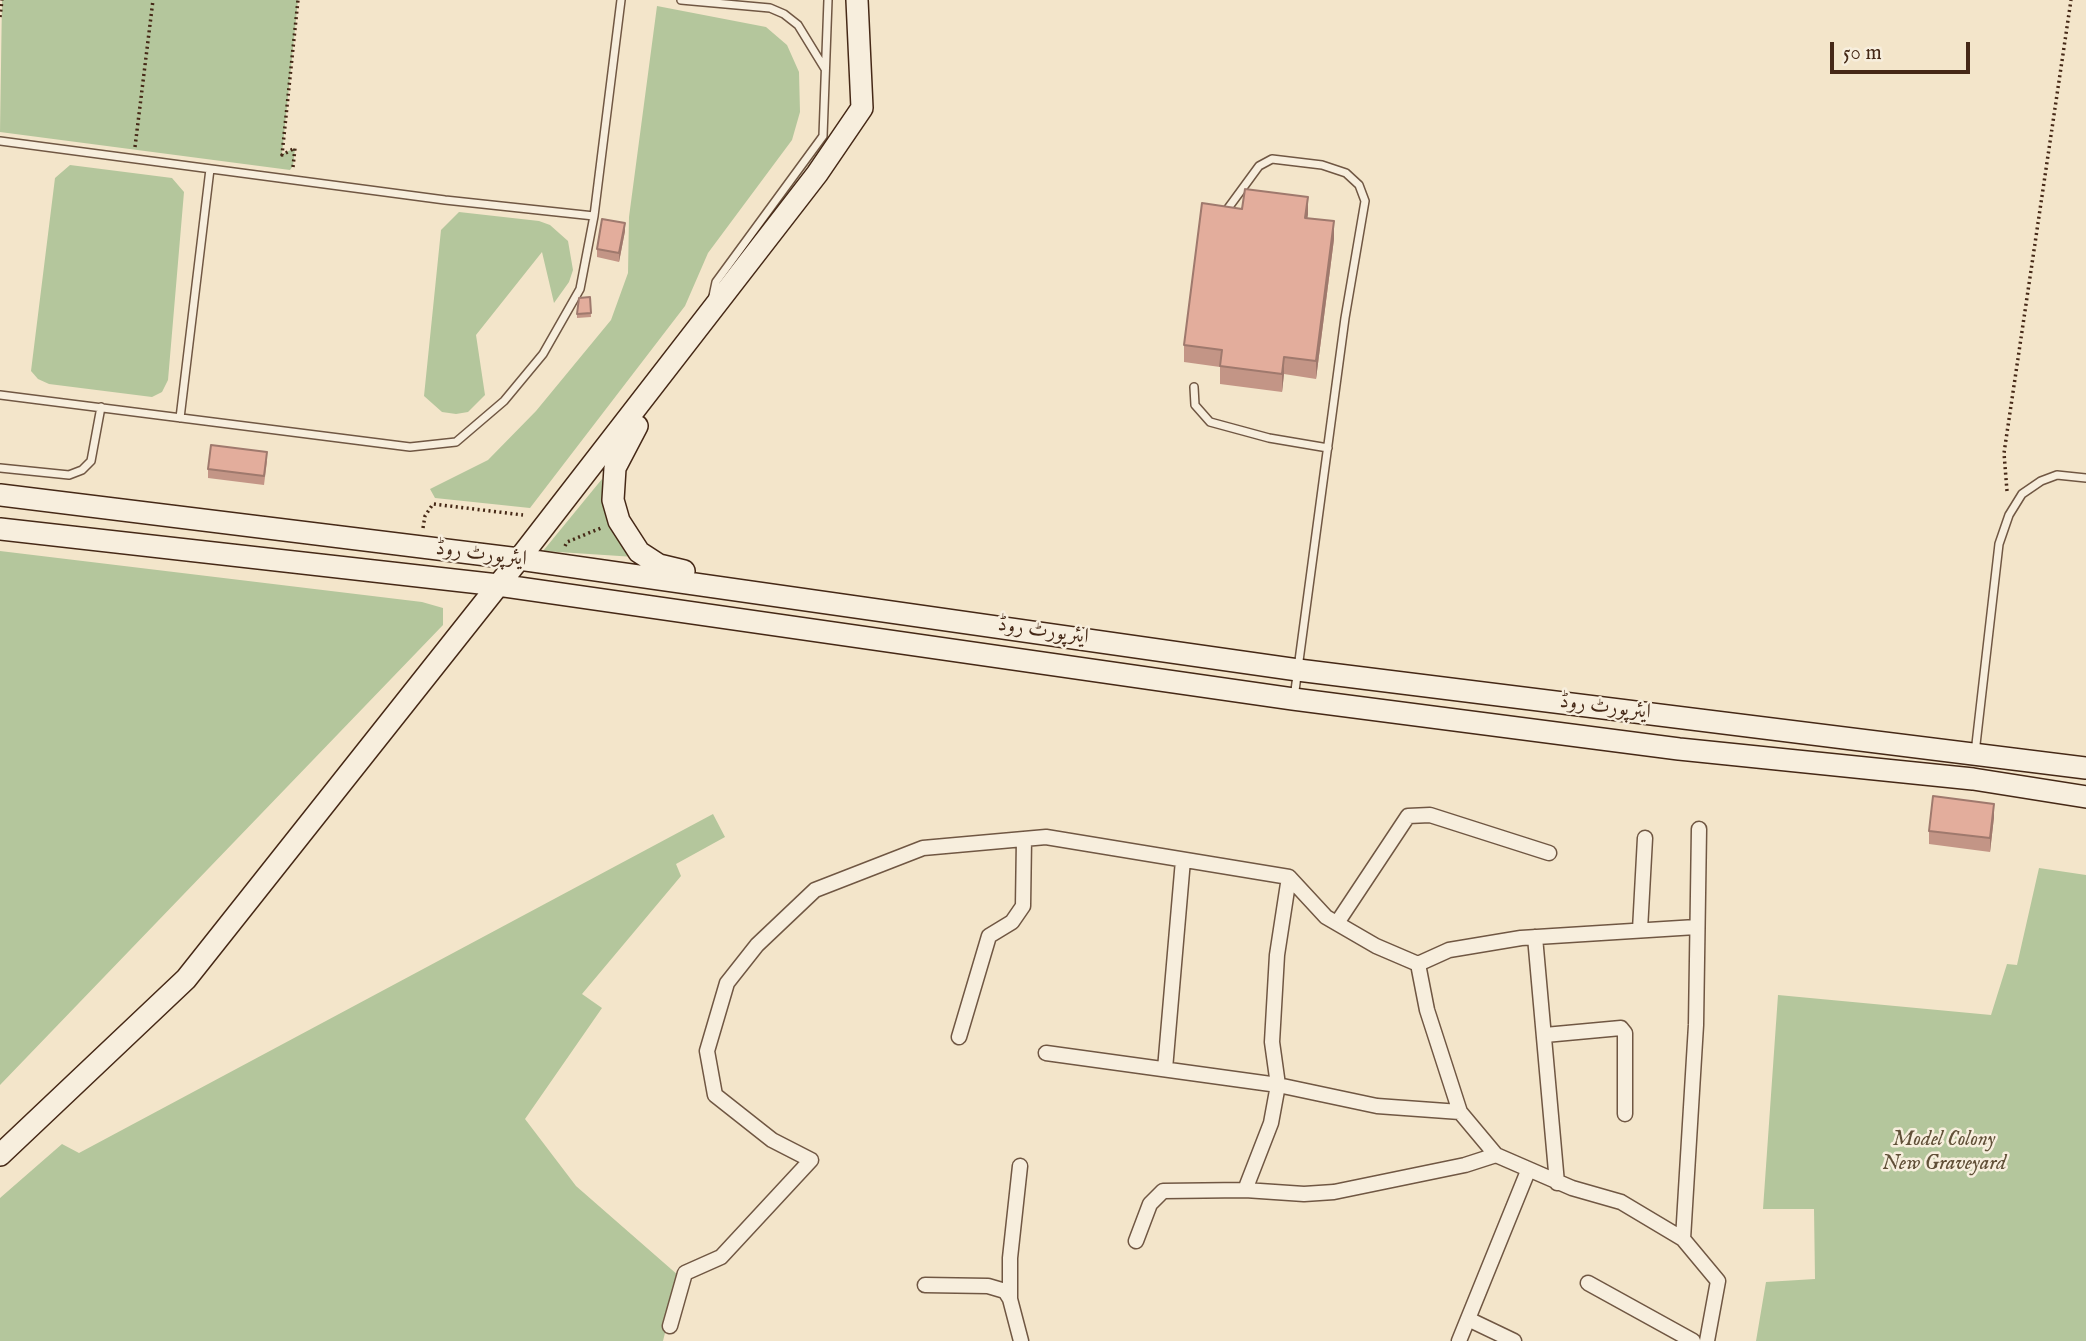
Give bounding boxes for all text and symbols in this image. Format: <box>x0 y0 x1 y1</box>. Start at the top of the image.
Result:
scale bar <box>1834 28 1974 72</box>
text: 50 m <box>1843 40 1882 67</box>
street label: ایئرپورٹ روڈ <box>434 537 528 573</box>
street label: ایئرپورٹ روڈ <box>996 613 1090 651</box>
street label: ایئرپورٹ روڈ <box>1558 690 1652 726</box>
park label: Model Colony New Graveyard <box>1882 1128 2006 1178</box>

